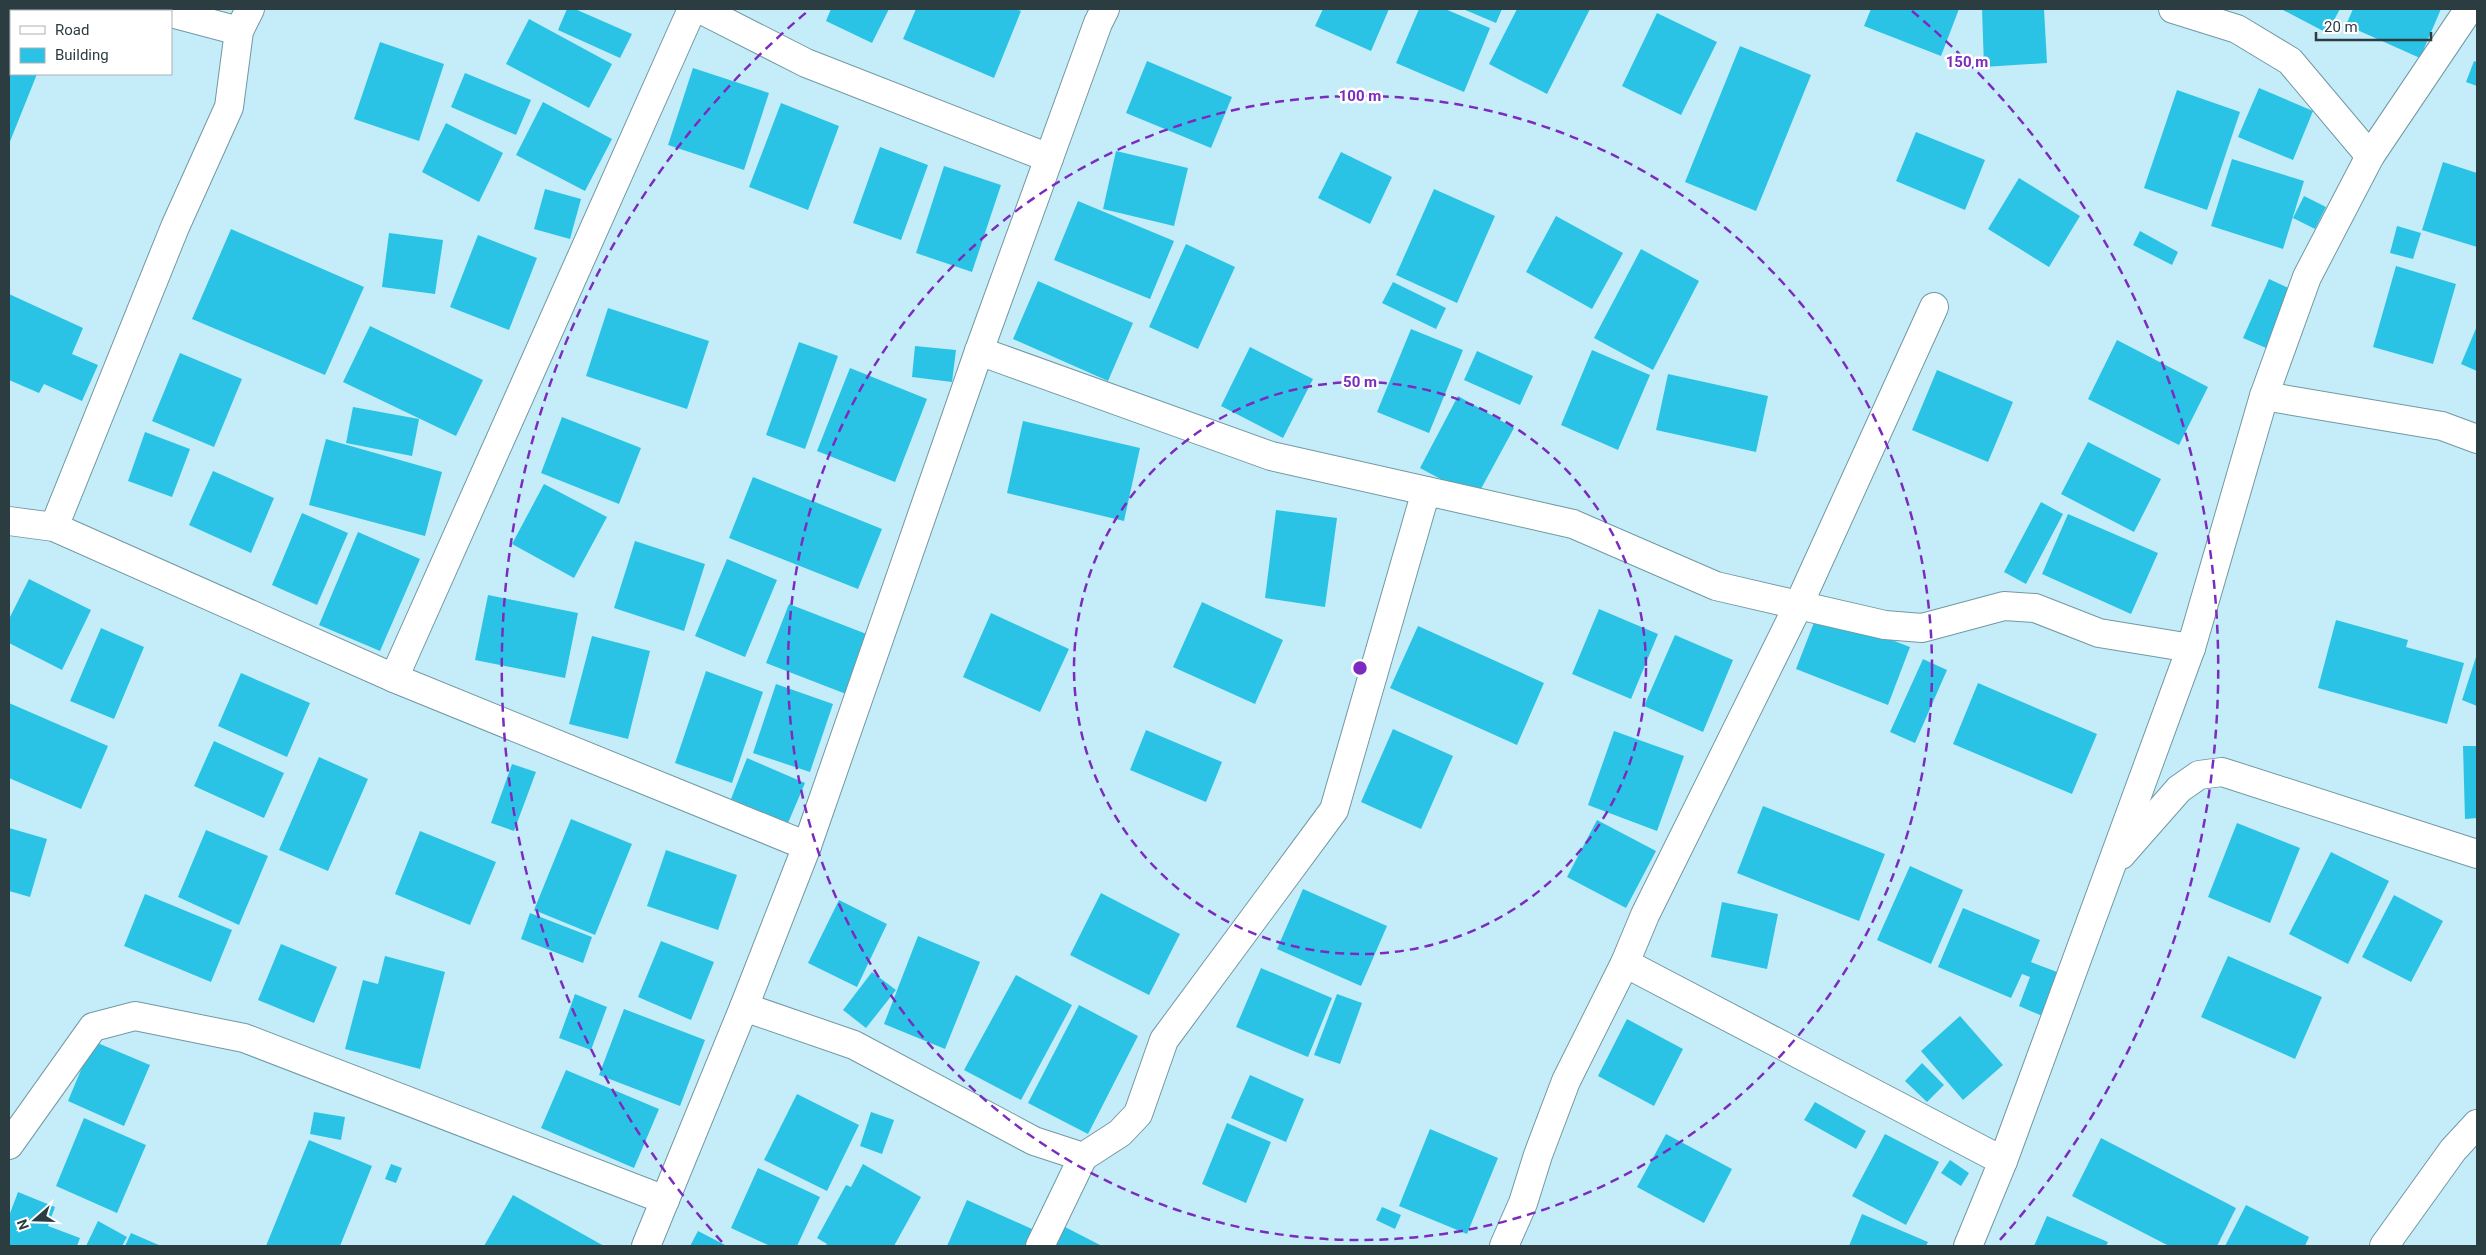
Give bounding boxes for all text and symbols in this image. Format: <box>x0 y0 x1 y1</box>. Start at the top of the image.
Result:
legend <box>10 10 172 75</box>
scale bar <box>2316 10 2431 42</box>
text: 20 m <box>2324 18 2358 36</box>
text: Road <box>55 21 89 39</box>
text: Building <box>55 46 109 64</box>
text: 150 m <box>1946 53 1988 71</box>
text: 100 m <box>1339 87 1381 105</box>
text: 50 m <box>1343 373 1377 391</box>
centre of rings <box>1351 659 1369 677</box>
north arrow <box>10 1195 60 1245</box>
text: N <box>14 1217 32 1232</box>

